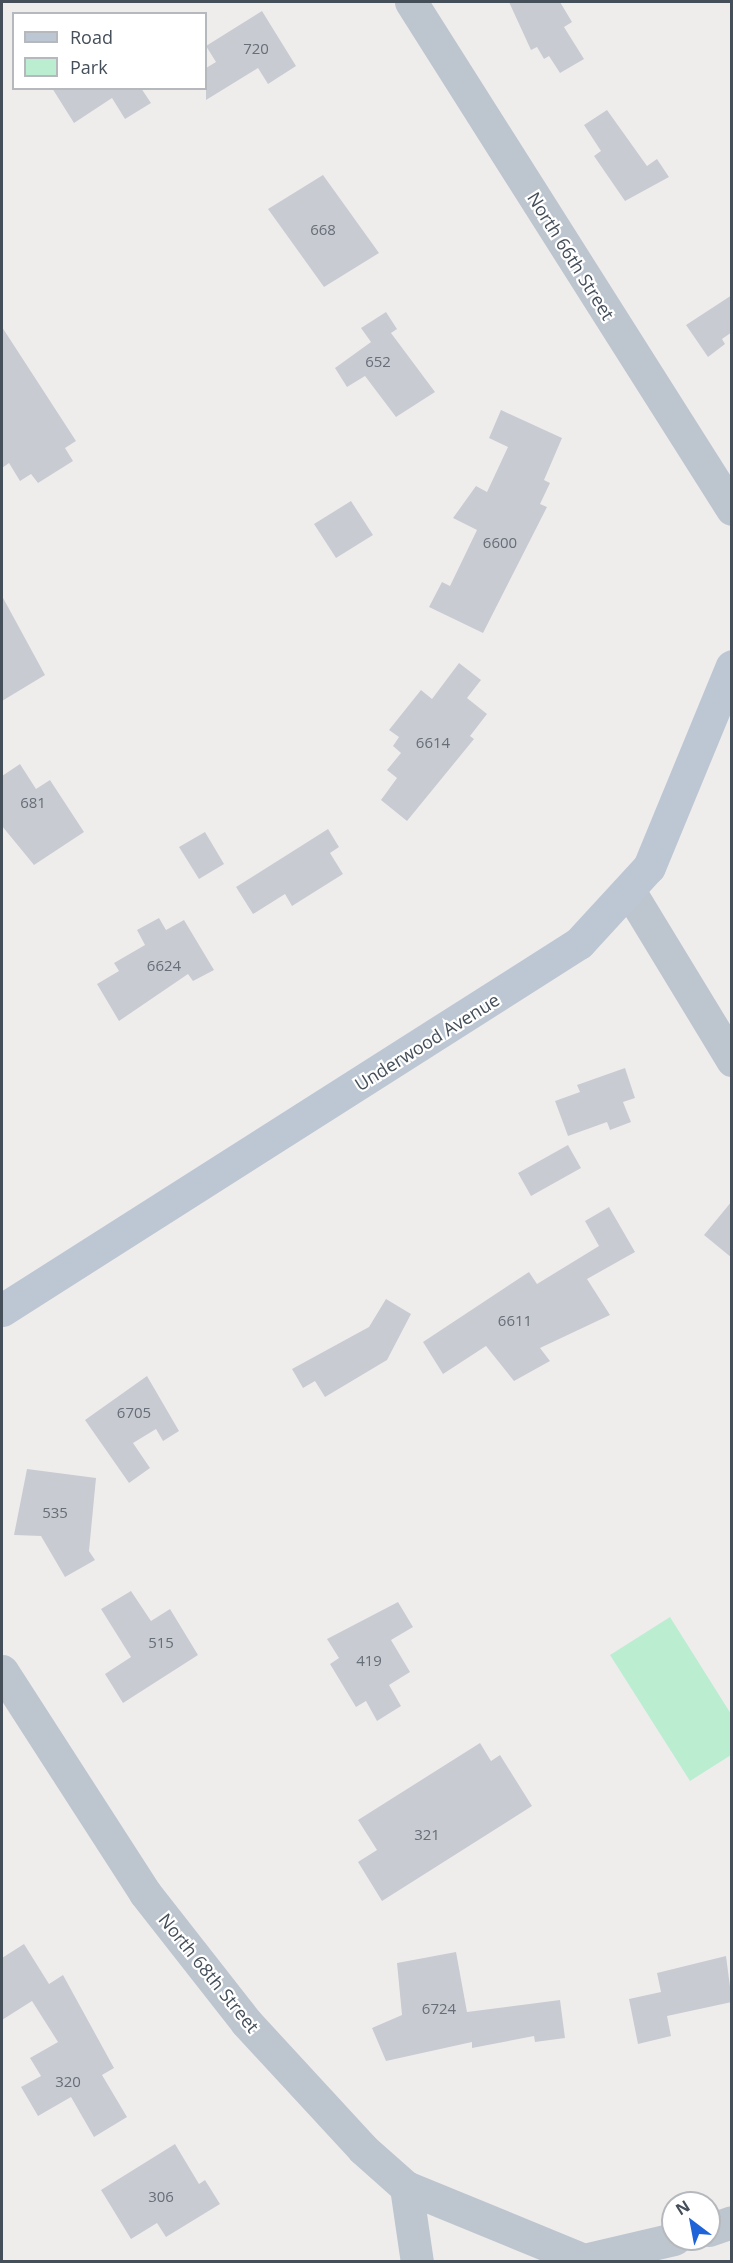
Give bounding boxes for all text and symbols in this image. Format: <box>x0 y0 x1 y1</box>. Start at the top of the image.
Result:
legend <box>12 12 207 90</box>
text: Road <box>70 25 113 49</box>
house number: 720 <box>243 40 269 58</box>
text: Park <box>70 55 108 79</box>
street label: North 66th Street <box>523 188 619 324</box>
house number: 668 <box>310 221 336 239</box>
house number: 652 <box>365 353 391 371</box>
house number: 6600 <box>483 534 517 552</box>
house number: 6614 <box>416 734 450 752</box>
house number: 681 <box>20 794 46 812</box>
house number: 6624 <box>147 957 181 975</box>
street label: Underwood Avenue <box>351 989 503 1095</box>
house number: 6611 <box>498 1312 532 1330</box>
house number: 6705 <box>117 1404 151 1422</box>
house number: 535 <box>42 1504 68 1522</box>
house number: 515 <box>148 1634 174 1652</box>
house number: 419 <box>356 1652 382 1670</box>
house number: 321 <box>414 1826 440 1844</box>
street label: North 68th Street <box>154 1909 264 2037</box>
house number: 6724 <box>422 2000 456 2018</box>
house number: 320 <box>55 2073 81 2091</box>
house number: 306 <box>148 2188 174 2206</box>
north arrow <box>661 2191 721 2251</box>
text: N <box>671 2195 694 2220</box>

